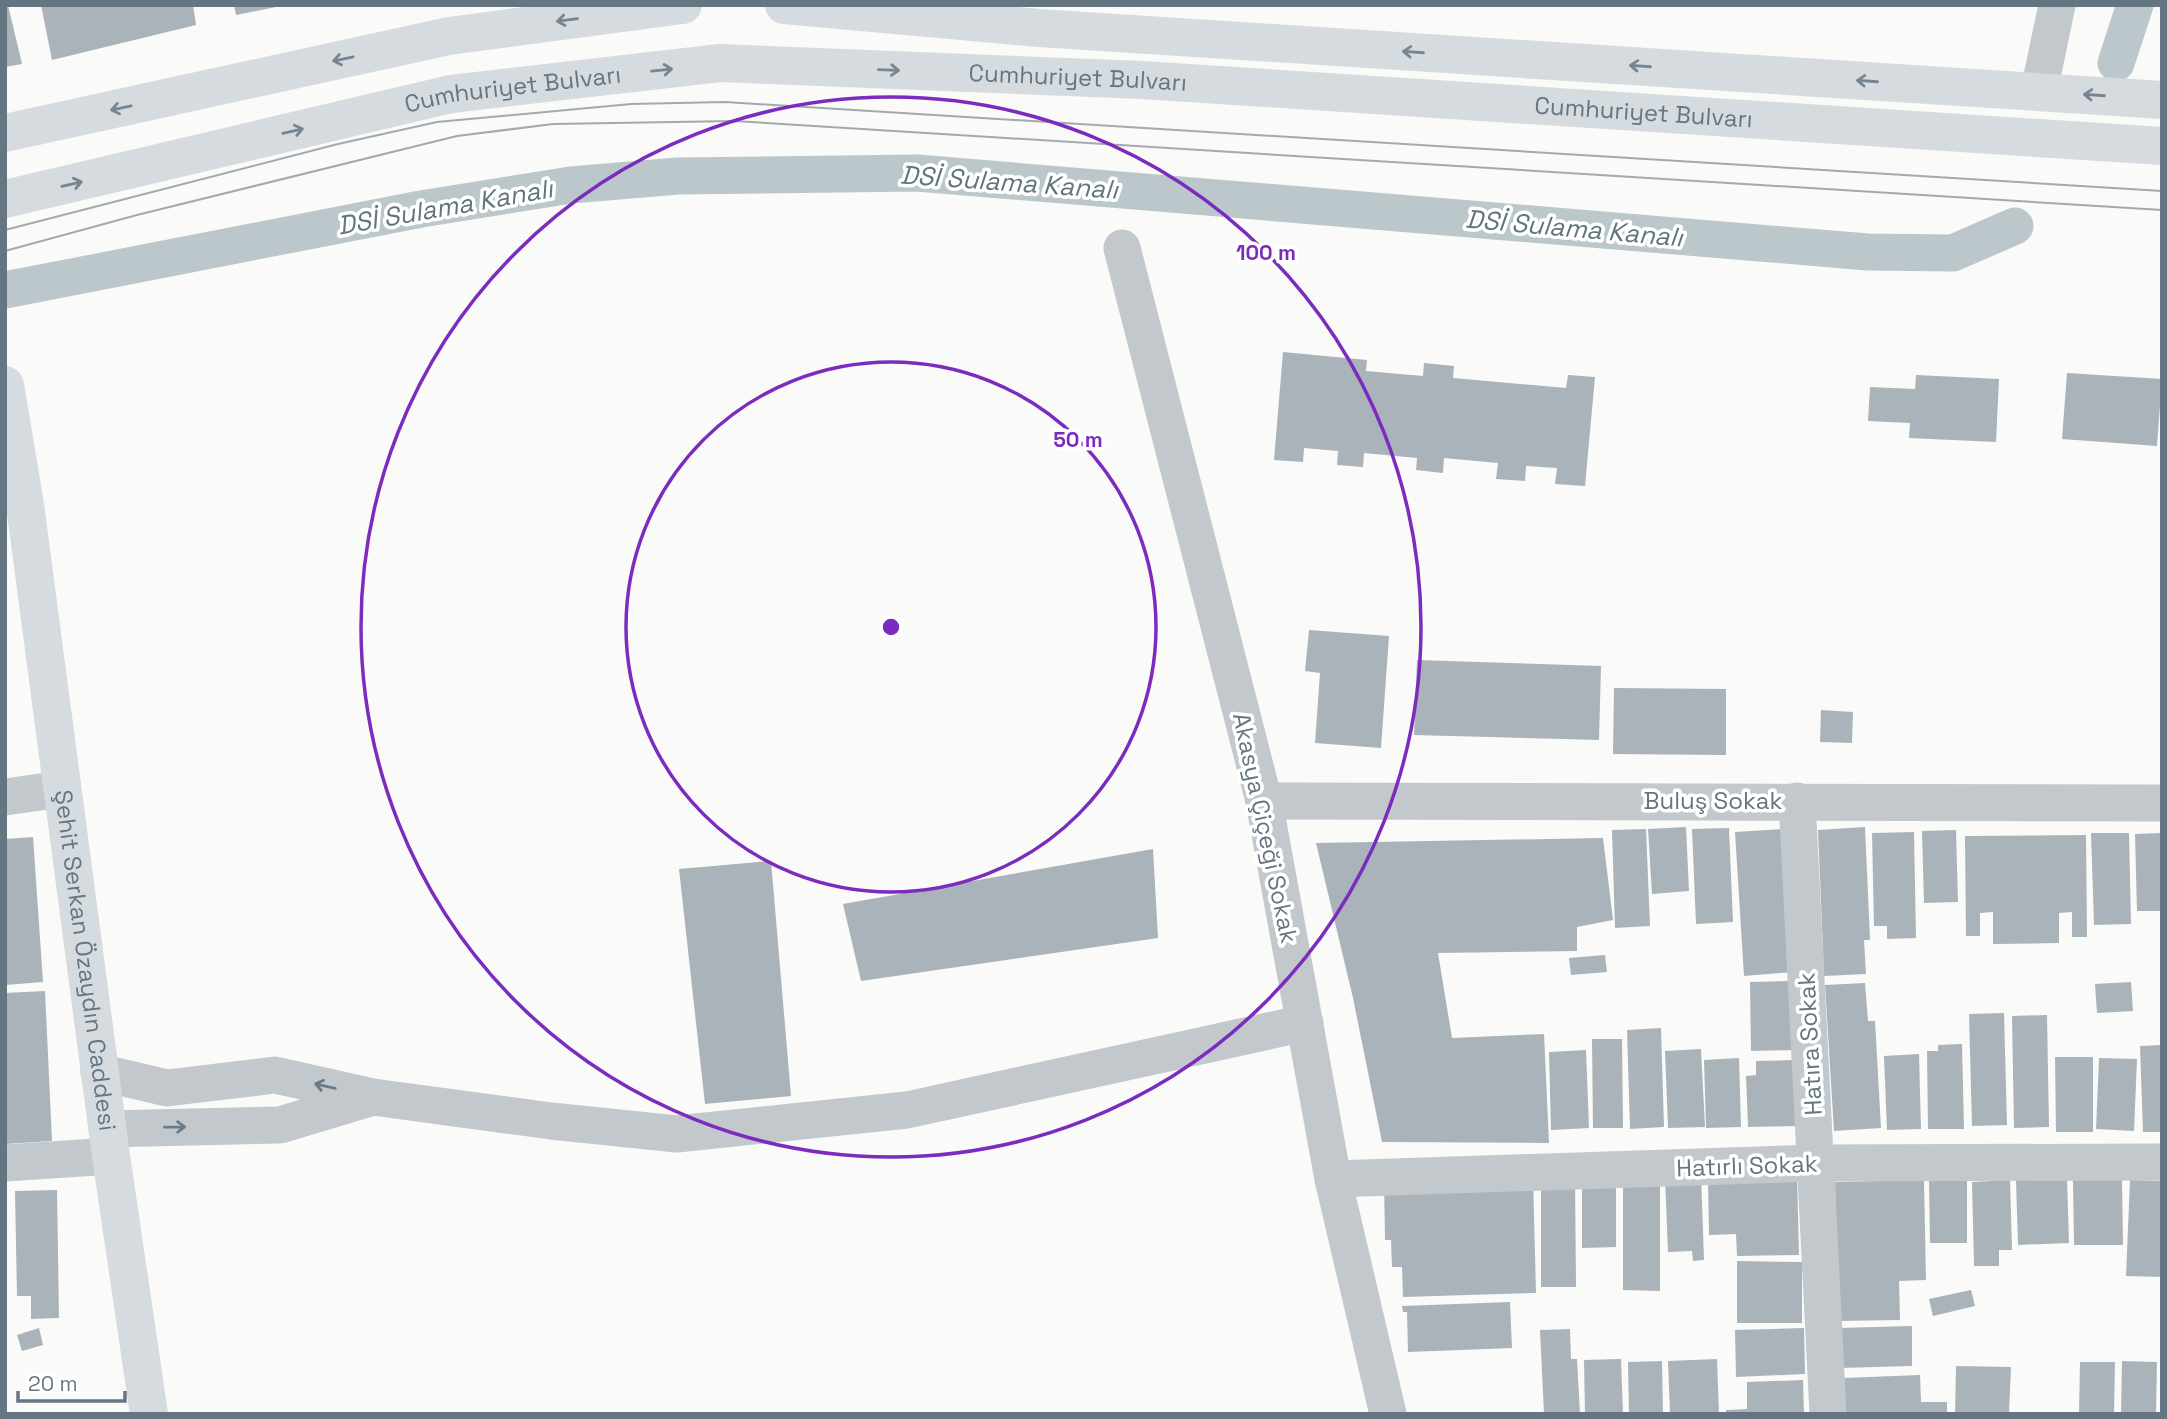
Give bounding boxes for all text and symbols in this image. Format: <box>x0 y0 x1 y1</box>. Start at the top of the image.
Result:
one-way arrow <box>556 14 579 27</box>
one-way arrow <box>1401 45 1424 58</box>
one-way arrow <box>332 53 355 67</box>
street label: Cumhuriyet Bulvarı <box>968 57 1188 98</box>
street label: Cumhuriyet Bulvarı <box>401 59 623 119</box>
one-way arrow <box>1629 59 1651 72</box>
one-way arrow <box>650 63 673 76</box>
one-way arrow <box>877 63 900 76</box>
one-way arrow <box>1856 74 1878 87</box>
one-way arrow <box>2083 88 2105 101</box>
street label: Cumhuriyet Bulvarı <box>1534 89 1754 134</box>
one-way arrow <box>110 102 133 115</box>
one-way arrow <box>281 124 304 137</box>
water label: DSİ Sulama Kanalı <box>899 157 1120 207</box>
water label: DSİ Sulama Kanalı <box>335 171 557 243</box>
one-way arrow <box>60 177 83 190</box>
water label: DSİ Sulama Kanalı <box>1464 202 1686 255</box>
text: 100 m <box>1236 239 1296 266</box>
text: 50 m <box>1053 426 1103 453</box>
centre of rings <box>879 615 903 639</box>
street label: Akasya Çiçeği Sokak <box>1226 710 1305 946</box>
street label: Buluş Sokak <box>1644 785 1782 816</box>
street label: Şehit Serkan Özaydın Caddesi <box>48 788 124 1133</box>
street label: Hatıra Sokak <box>1790 972 1829 1116</box>
one-way arrow <box>314 1078 337 1092</box>
one-way arrow <box>164 1121 187 1134</box>
street label: Hatırlı Sokak <box>1676 1148 1818 1183</box>
scale bar <box>18 1360 124 1404</box>
text: 20 m <box>28 1370 78 1397</box>

